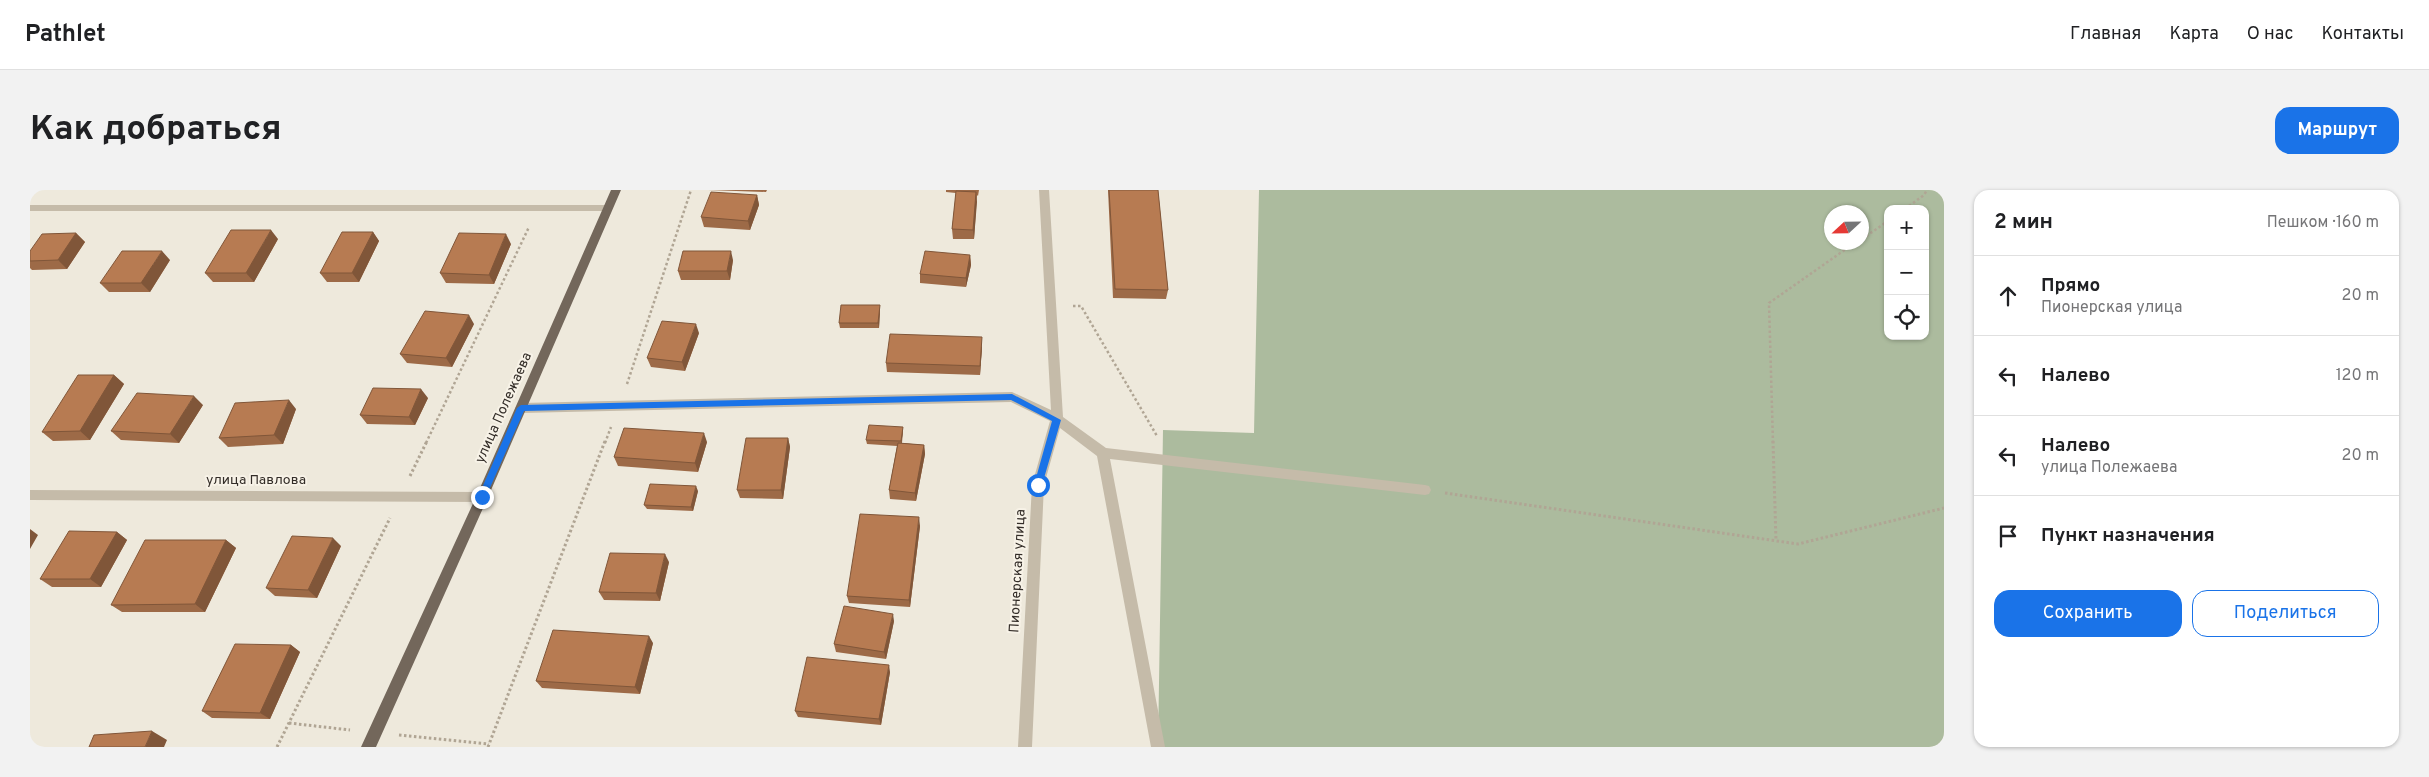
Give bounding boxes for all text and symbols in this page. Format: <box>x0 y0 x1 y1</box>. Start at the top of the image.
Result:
text: Pathlet <box>25 20 106 50</box>
text: Главная <box>2070 23 2141 46</box>
text: Карта <box>2169 23 2219 46</box>
text: О нас <box>2247 23 2293 46</box>
text: Контакты <box>2321 23 2404 46</box>
button: Маршрут <box>2275 107 2399 154</box>
text: Как добраться <box>30 108 282 152</box>
north arrow <box>1824 205 1869 250</box>
map controls <box>1884 205 1929 340</box>
button: + <box>1884 205 1929 250</box>
text: 2 мин <box>1994 209 2053 236</box>
text: Пешком · 160 m <box>2267 213 2379 233</box>
button: − <box>1884 250 1929 295</box>
text: Прямо <box>2041 274 2100 298</box>
icon: ahead <box>1994 282 2022 310</box>
text: 20 m <box>2342 286 2379 306</box>
button: locate <box>1884 295 1929 340</box>
text: Пионерская улица <box>2041 298 2182 318</box>
street label: улица Полежаева <box>472 350 536 466</box>
icon: left <box>1994 362 2022 390</box>
text: Налево <box>2041 364 2110 388</box>
text: 120 m <box>2336 366 2379 386</box>
text: Налево <box>2041 434 2110 458</box>
icon: left <box>1994 442 2022 470</box>
text: 20 m <box>2342 446 2379 466</box>
text: улица Полежаева <box>2041 458 2178 478</box>
street label: улица Павлова <box>206 472 306 489</box>
route start <box>1027 474 1050 497</box>
route end <box>471 486 494 509</box>
street label: Пионерская улица <box>1006 509 1030 633</box>
icon: arrive <box>1994 522 2022 550</box>
text: Пункт назначения <box>2041 524 2215 548</box>
button: Сохранить <box>1994 590 2182 637</box>
button: Поделиться <box>2192 590 2379 637</box>

